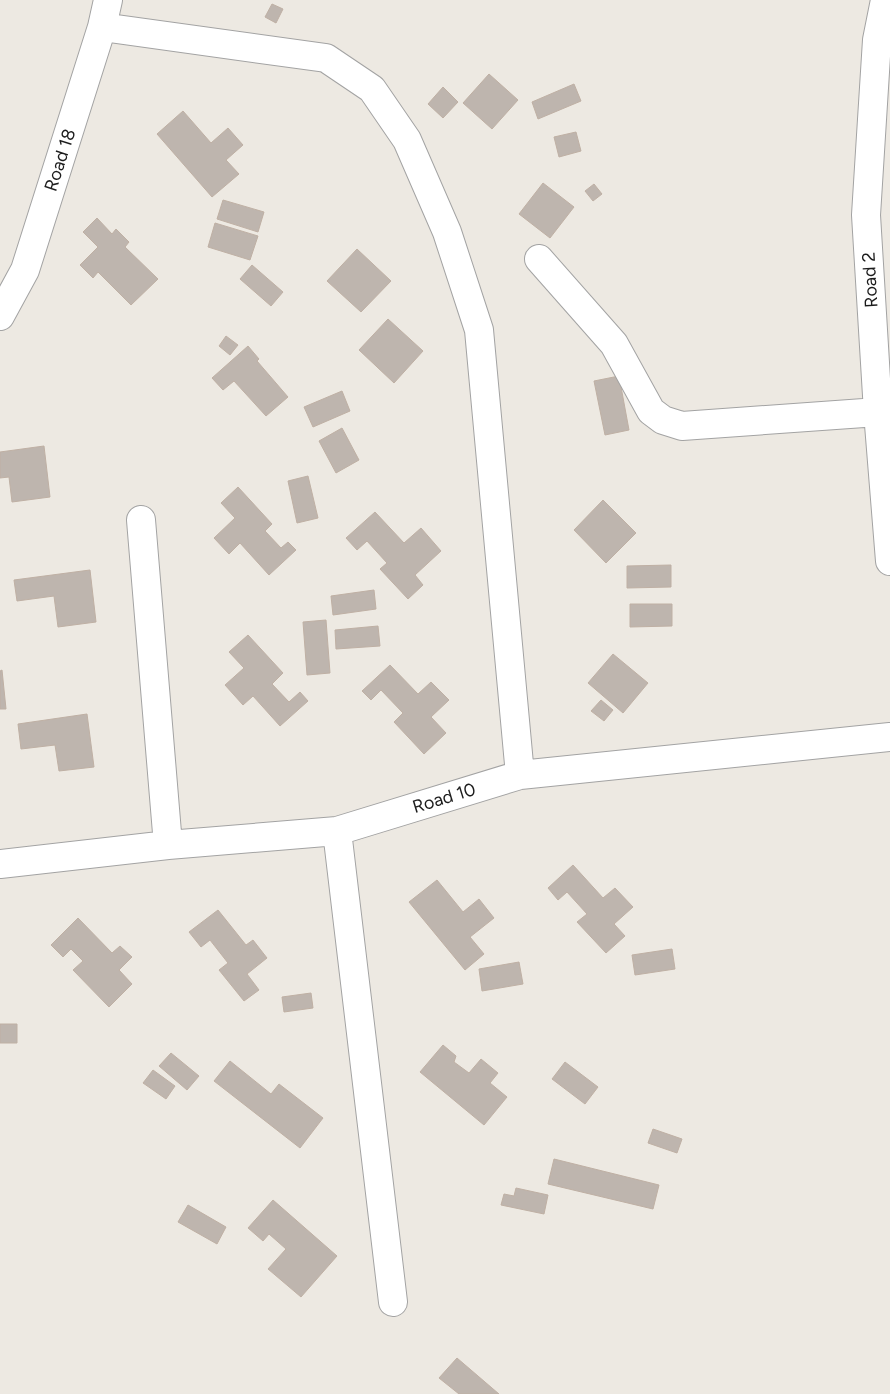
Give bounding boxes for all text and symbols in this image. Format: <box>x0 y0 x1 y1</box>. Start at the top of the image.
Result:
street label: Road 18 <box>40 126 80 194</box>
street label: Road 2 <box>858 251 882 309</box>
street label: Road 10 <box>410 778 478 818</box>

